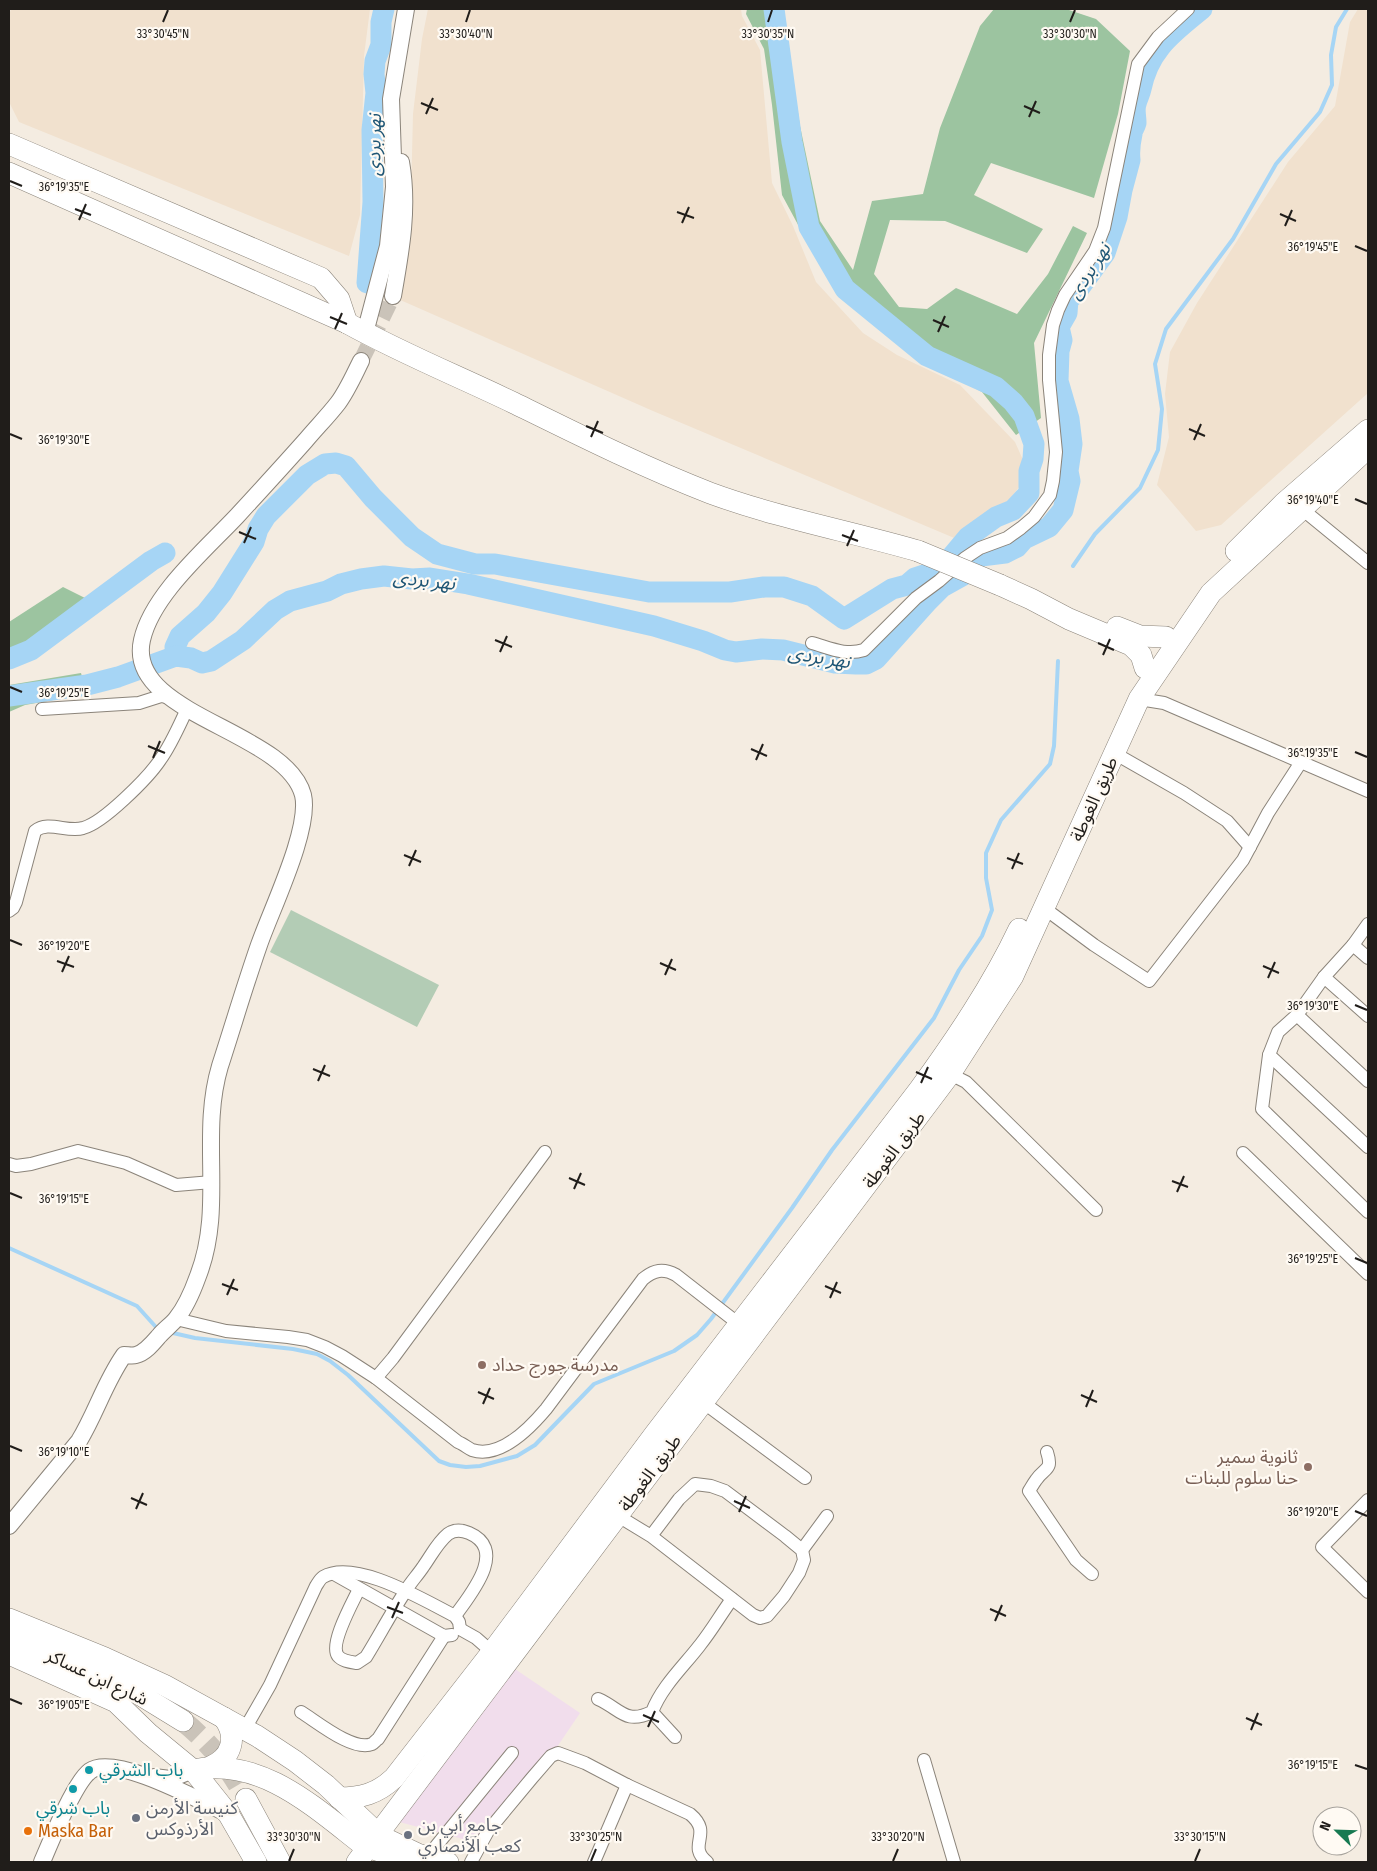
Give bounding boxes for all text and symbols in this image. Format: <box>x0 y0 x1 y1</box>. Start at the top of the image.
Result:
text: 33°30'45"N <box>137 27 189 41</box>
text: 33°30'40"N <box>439 27 493 41</box>
text: 33°30'35"N <box>742 27 794 41</box>
text: 33°30'30"N <box>1043 27 1097 41</box>
water label: نهر بردى <box>362 112 386 176</box>
text: 36°19'35"E <box>39 180 90 194</box>
water label: نهر بردى <box>1062 237 1117 303</box>
text: 36°19'45"E <box>1288 240 1339 254</box>
text: 36°19'30"E <box>38 433 90 447</box>
text: 36°19'40"E <box>1287 493 1339 507</box>
water label: نهر بردى <box>392 565 458 595</box>
water label: نهر بردى <box>786 641 853 674</box>
text: 36°19'25"E <box>39 686 90 700</box>
text: 36°19'35"E <box>1288 746 1339 760</box>
street label: طريق الغوطة <box>1066 753 1122 845</box>
text: 36°19'20"E <box>38 939 90 953</box>
text: 36°19'30"E <box>1287 999 1339 1013</box>
street label: طريق الغوطة <box>858 1107 930 1193</box>
text: 36°19'15"E <box>39 1192 89 1206</box>
text: 36°19'25"E <box>1288 1252 1339 1266</box>
place label: مدرسة جورج حداد <box>492 1354 619 1378</box>
marker: مدرسة جورج حداد <box>476 1359 488 1371</box>
street label: طريق الغوطة <box>614 1430 686 1516</box>
text: 36°19'10"E <box>39 1445 90 1459</box>
place label: ثانوية سمير حنا سلوم للبنات <box>1185 1446 1298 1492</box>
marker: ثانوية سمير حنا سلوم للبنات <box>1302 1461 1314 1473</box>
text: 36°19'20"E <box>1287 1505 1339 1519</box>
street label: شارع ابن عساكر <box>40 1643 151 1713</box>
text: 36°19'05"E <box>38 1698 90 1712</box>
text: 36°19'15"E <box>1288 1758 1338 1772</box>
place label: باب الشرقي <box>99 1759 183 1783</box>
marker: باب الشرقي <box>83 1764 95 1776</box>
marker: باب شرقي <box>67 1783 79 1795</box>
place label: باب شرقي <box>36 1797 110 1821</box>
place label: كنيسة الأرمن الأرذوكس <box>146 1797 238 1840</box>
north arrow <box>1312 1806 1362 1856</box>
marker: كنيسة الأرمن الأرذوكس <box>130 1812 142 1824</box>
place label: جامع أبي بن كعب الأنصاري <box>418 1814 521 1859</box>
text: N <box>1316 1819 1335 1833</box>
place label: Maska Bar <box>38 1820 114 1842</box>
marker: Maska Bar <box>22 1825 34 1837</box>
marker: جامع أبي بن كعب الأنصاري <box>402 1829 414 1841</box>
text: 33°30'30"N <box>267 1830 321 1844</box>
text: 33°30'25"N <box>570 1830 622 1844</box>
text: 33°30'20"N <box>871 1830 925 1844</box>
text: 33°30'15"N <box>1174 1830 1226 1844</box>

